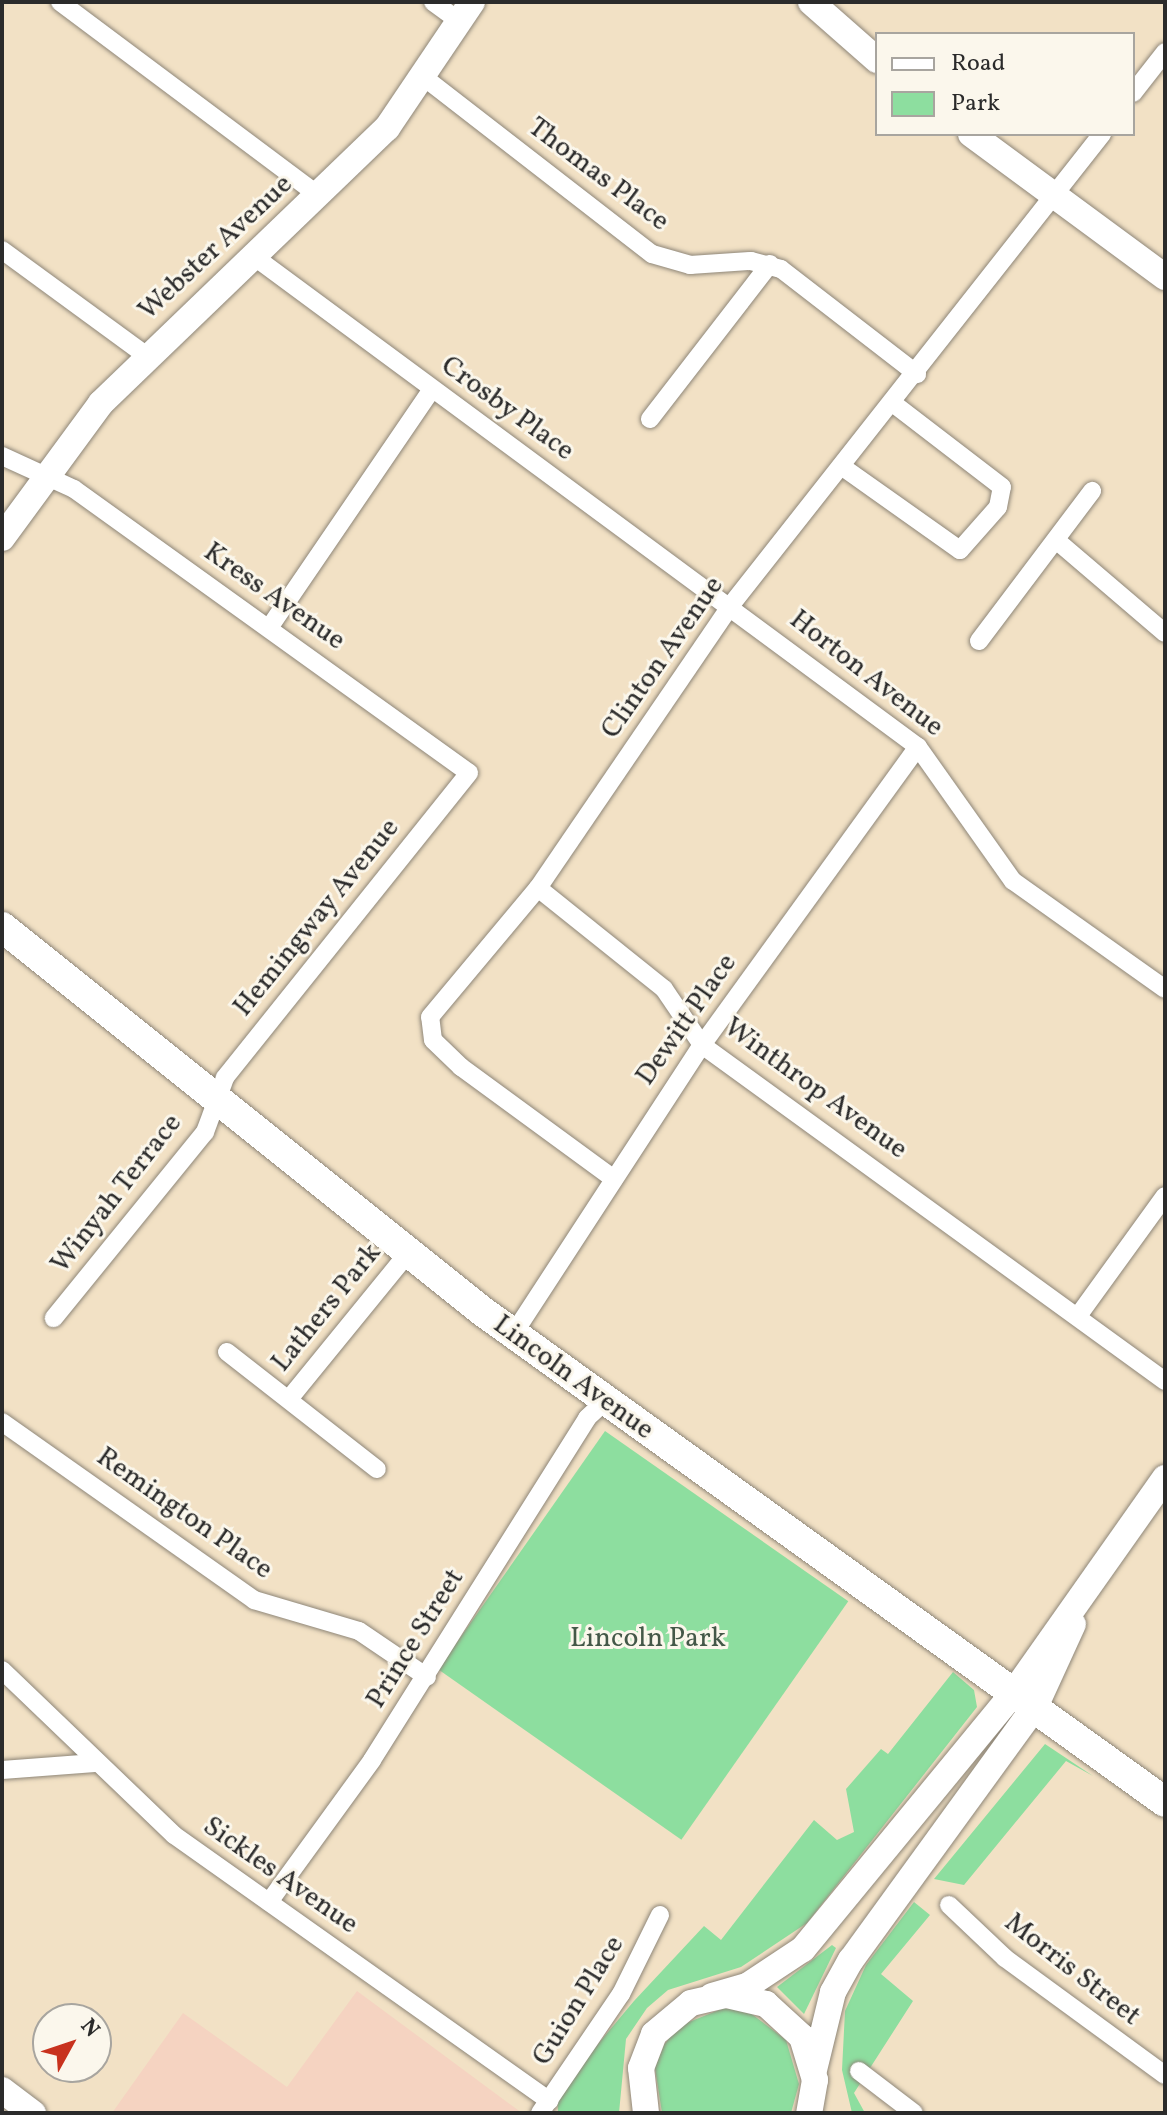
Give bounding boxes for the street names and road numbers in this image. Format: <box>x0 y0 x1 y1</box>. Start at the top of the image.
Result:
street label: Thomas Place <box>521 111 675 239</box>
street label: Webster Avenue <box>132 168 300 328</box>
street label: Crosby Place <box>434 349 580 469</box>
street label: Kress Avenue <box>197 536 351 658</box>
street label: Clinton Avenue <box>595 570 731 746</box>
street label: Horton Avenue <box>782 603 950 745</box>
street label: Hemingway Avenue <box>227 812 407 1024</box>
street label: Dewitt Place <box>629 948 745 1092</box>
street label: Winthrop Avenue <box>717 1011 913 1167</box>
street label: Winyah Terrace <box>44 1107 190 1281</box>
street label: Lathers Park <box>265 1237 389 1379</box>
street label: Lincoln Avenue <box>486 1309 660 1447</box>
street label: Remington Place <box>89 1441 279 1587</box>
street label: Prince Street <box>360 1563 472 1715</box>
street label: Sickles Avenue <box>196 1810 364 1942</box>
street label: Morris Street <box>997 1907 1147 2033</box>
street label: Guion Place <box>526 1930 632 2072</box>

